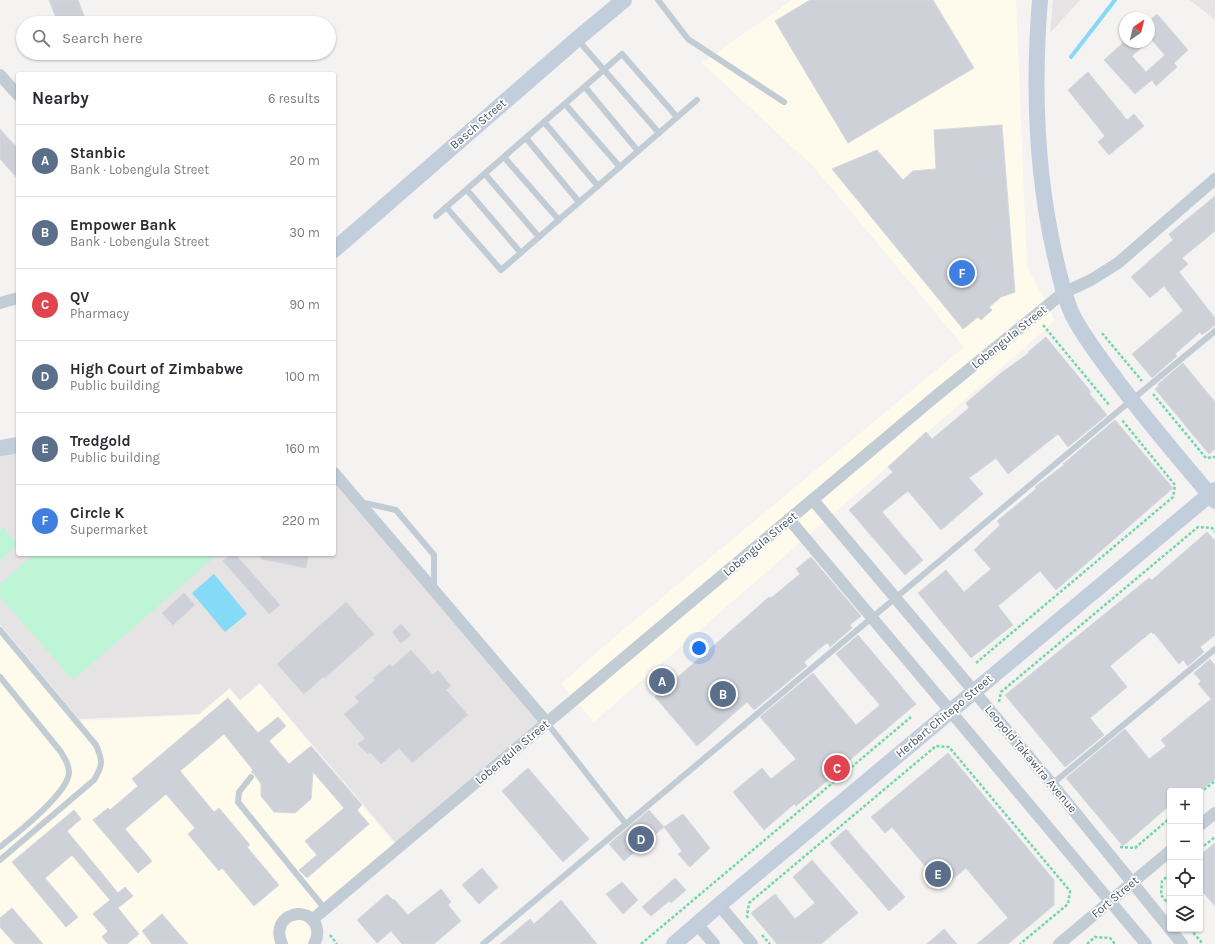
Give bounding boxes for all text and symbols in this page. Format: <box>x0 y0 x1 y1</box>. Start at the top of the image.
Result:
north arrow <box>1119 12 1155 48</box>
search box <box>16 16 336 60</box>
icon: search <box>30 27 52 49</box>
text: Search here <box>62 29 143 47</box>
text: Nearby <box>32 88 89 108</box>
text: 6 results <box>268 91 320 106</box>
street label: Basch Street <box>447 96 509 152</box>
text: Stanbic <box>70 144 126 162</box>
text: A <box>41 153 49 168</box>
text: 20 m <box>290 153 320 168</box>
text: Bank · Lobengula Street <box>70 162 209 177</box>
text: Empower Bank <box>70 216 176 234</box>
text: B <box>41 225 49 240</box>
text: 30 m <box>289 225 320 240</box>
text: Bank · Lobengula Street <box>70 234 209 249</box>
pin: F <box>949 258 975 288</box>
text: QV <box>70 288 89 306</box>
text: C <box>41 297 49 312</box>
text: 90 m <box>289 297 320 312</box>
street label: Lobengula Street <box>969 302 1050 372</box>
text: Pharmacy <box>70 306 129 321</box>
text: High Court of Zimbabwe <box>70 360 243 378</box>
text: D <box>41 369 49 384</box>
text: 100 m <box>285 369 320 384</box>
text: Public building <box>70 378 160 393</box>
text: Tredgold <box>70 432 131 450</box>
text: E <box>41 441 49 456</box>
text: 160 m <box>285 441 320 456</box>
text: Public building <box>70 450 160 465</box>
text: Circle K <box>70 504 124 522</box>
street label: Lobengula Street <box>720 509 800 579</box>
text: F <box>41 513 49 528</box>
text: 220 m <box>282 513 320 528</box>
text: Supermarket <box>70 522 148 537</box>
your location <box>689 638 709 658</box>
pin: A <box>649 666 675 696</box>
street label: Herbert Chitepo Street <box>893 671 995 760</box>
pin: B <box>710 679 736 709</box>
street label: Leopold Takawira Avenue <box>982 703 1080 815</box>
street label: Lobengula Street <box>472 717 552 787</box>
pin: C <box>824 753 850 783</box>
map controls <box>1167 788 1203 932</box>
button: + <box>1167 788 1203 824</box>
pin: D <box>628 824 654 854</box>
button: − <box>1167 824 1203 860</box>
pin: E <box>925 859 951 889</box>
button: locate <box>1167 860 1203 896</box>
street label: Fort Street <box>1089 873 1142 921</box>
button: layers <box>1167 896 1203 932</box>

